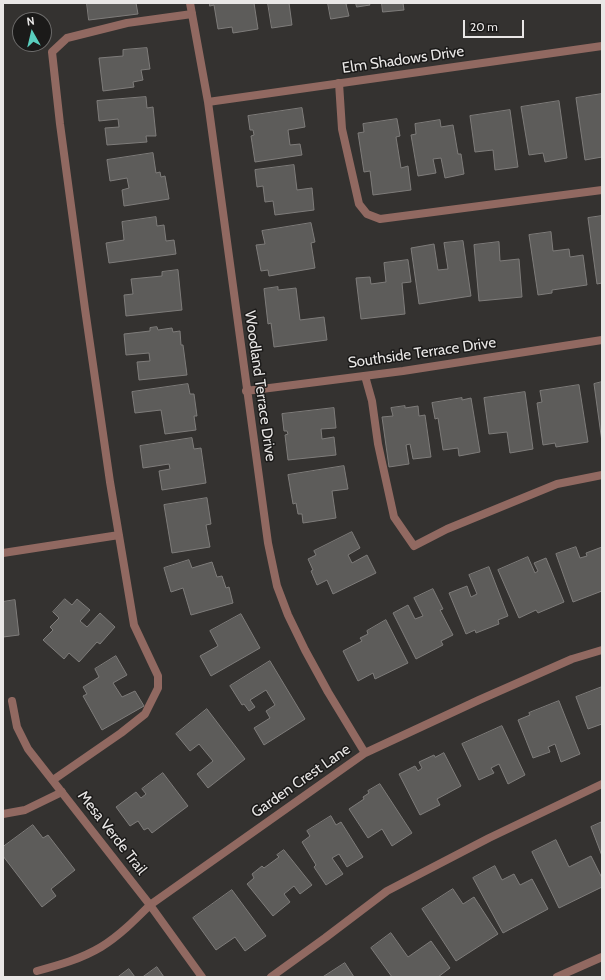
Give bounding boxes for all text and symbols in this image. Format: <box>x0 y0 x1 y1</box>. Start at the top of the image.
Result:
north arrow <box>12 12 52 52</box>
scale bar <box>465 12 526 38</box>
text: N <box>26 14 35 29</box>
text: 20 m <box>470 19 498 34</box>
street label: Elm Shadows Drive <box>341 43 465 77</box>
street label: Woodland Terrace Drive <box>241 310 279 462</box>
street label: Southside Terrace Drive <box>347 334 497 372</box>
street label: Garden Crest Lane <box>248 740 354 822</box>
street label: Mesa Verde Trail <box>74 787 150 879</box>

